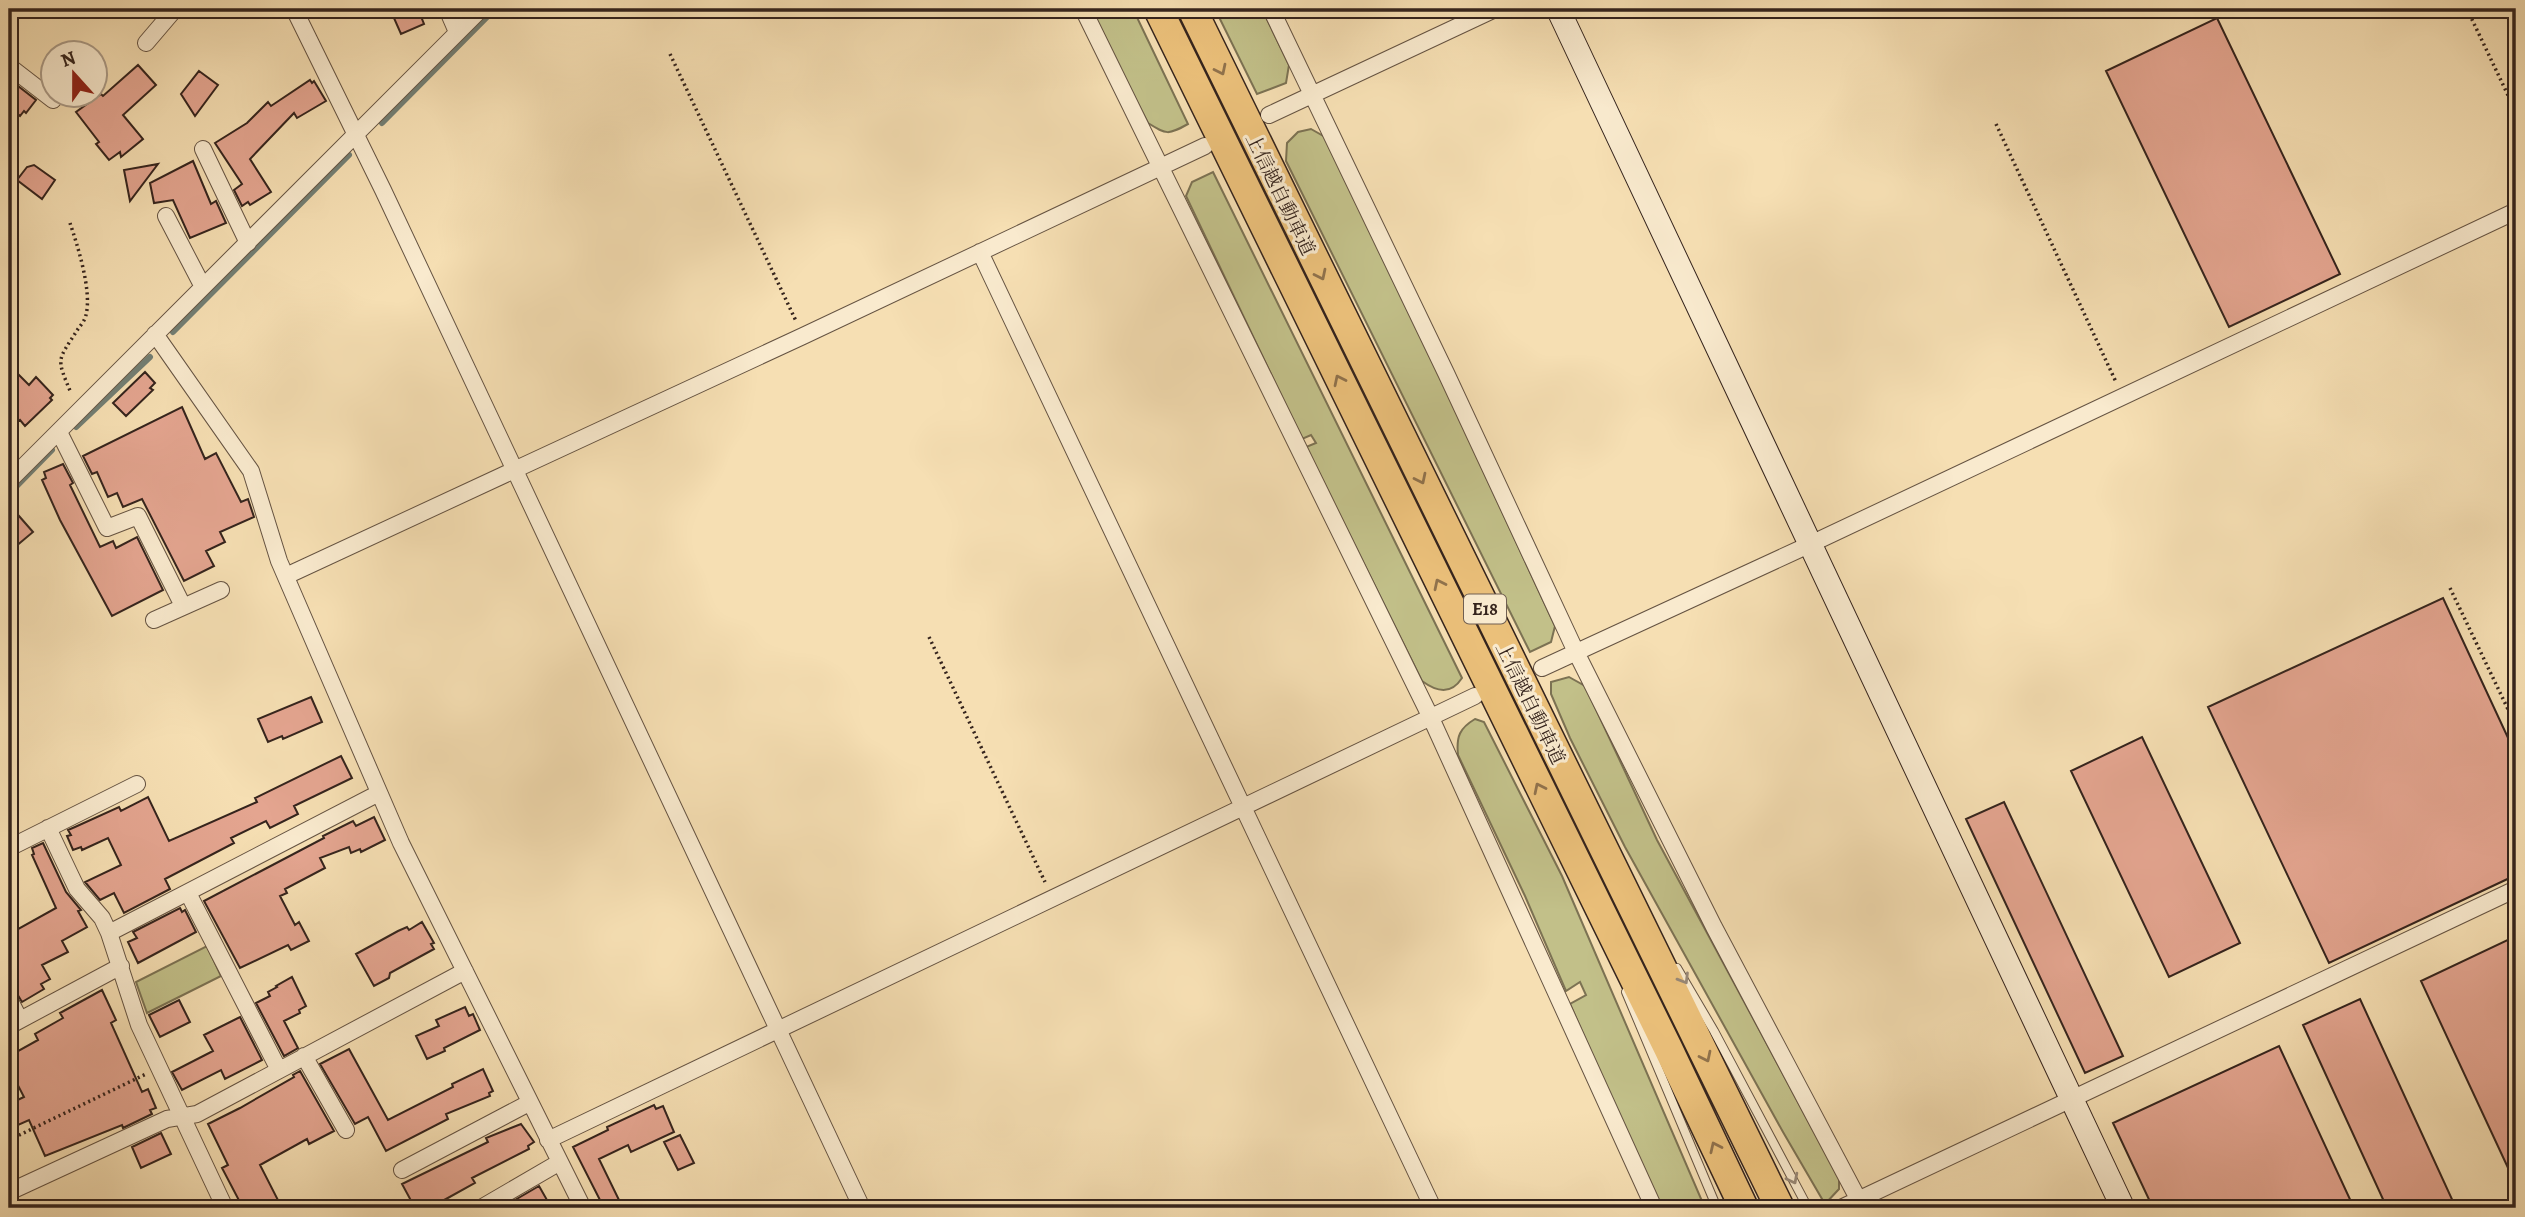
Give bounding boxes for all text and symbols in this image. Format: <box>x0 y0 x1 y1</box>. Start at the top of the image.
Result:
north arrow <box>38 38 108 108</box>
text: N <box>57 44 80 74</box>
one-way arrow <box>1213 63 1227 75</box>
street label: 上信越自動車道 <box>1239 129 1321 260</box>
one-way arrow <box>1313 268 1327 280</box>
one-way arrow <box>1333 375 1347 387</box>
one-way arrow <box>1413 472 1427 484</box>
one-way arrow <box>1433 579 1447 591</box>
road number: E18 <box>1464 594 1506 624</box>
street label: 上信越自動車道 <box>1489 638 1571 769</box>
one-way arrow <box>1534 783 1548 795</box>
one-way arrow <box>1676 972 1689 985</box>
one-way arrow <box>1697 1050 1711 1062</box>
one-way arrow <box>1709 1141 1723 1154</box>
one-way arrow <box>1784 1172 1798 1184</box>

